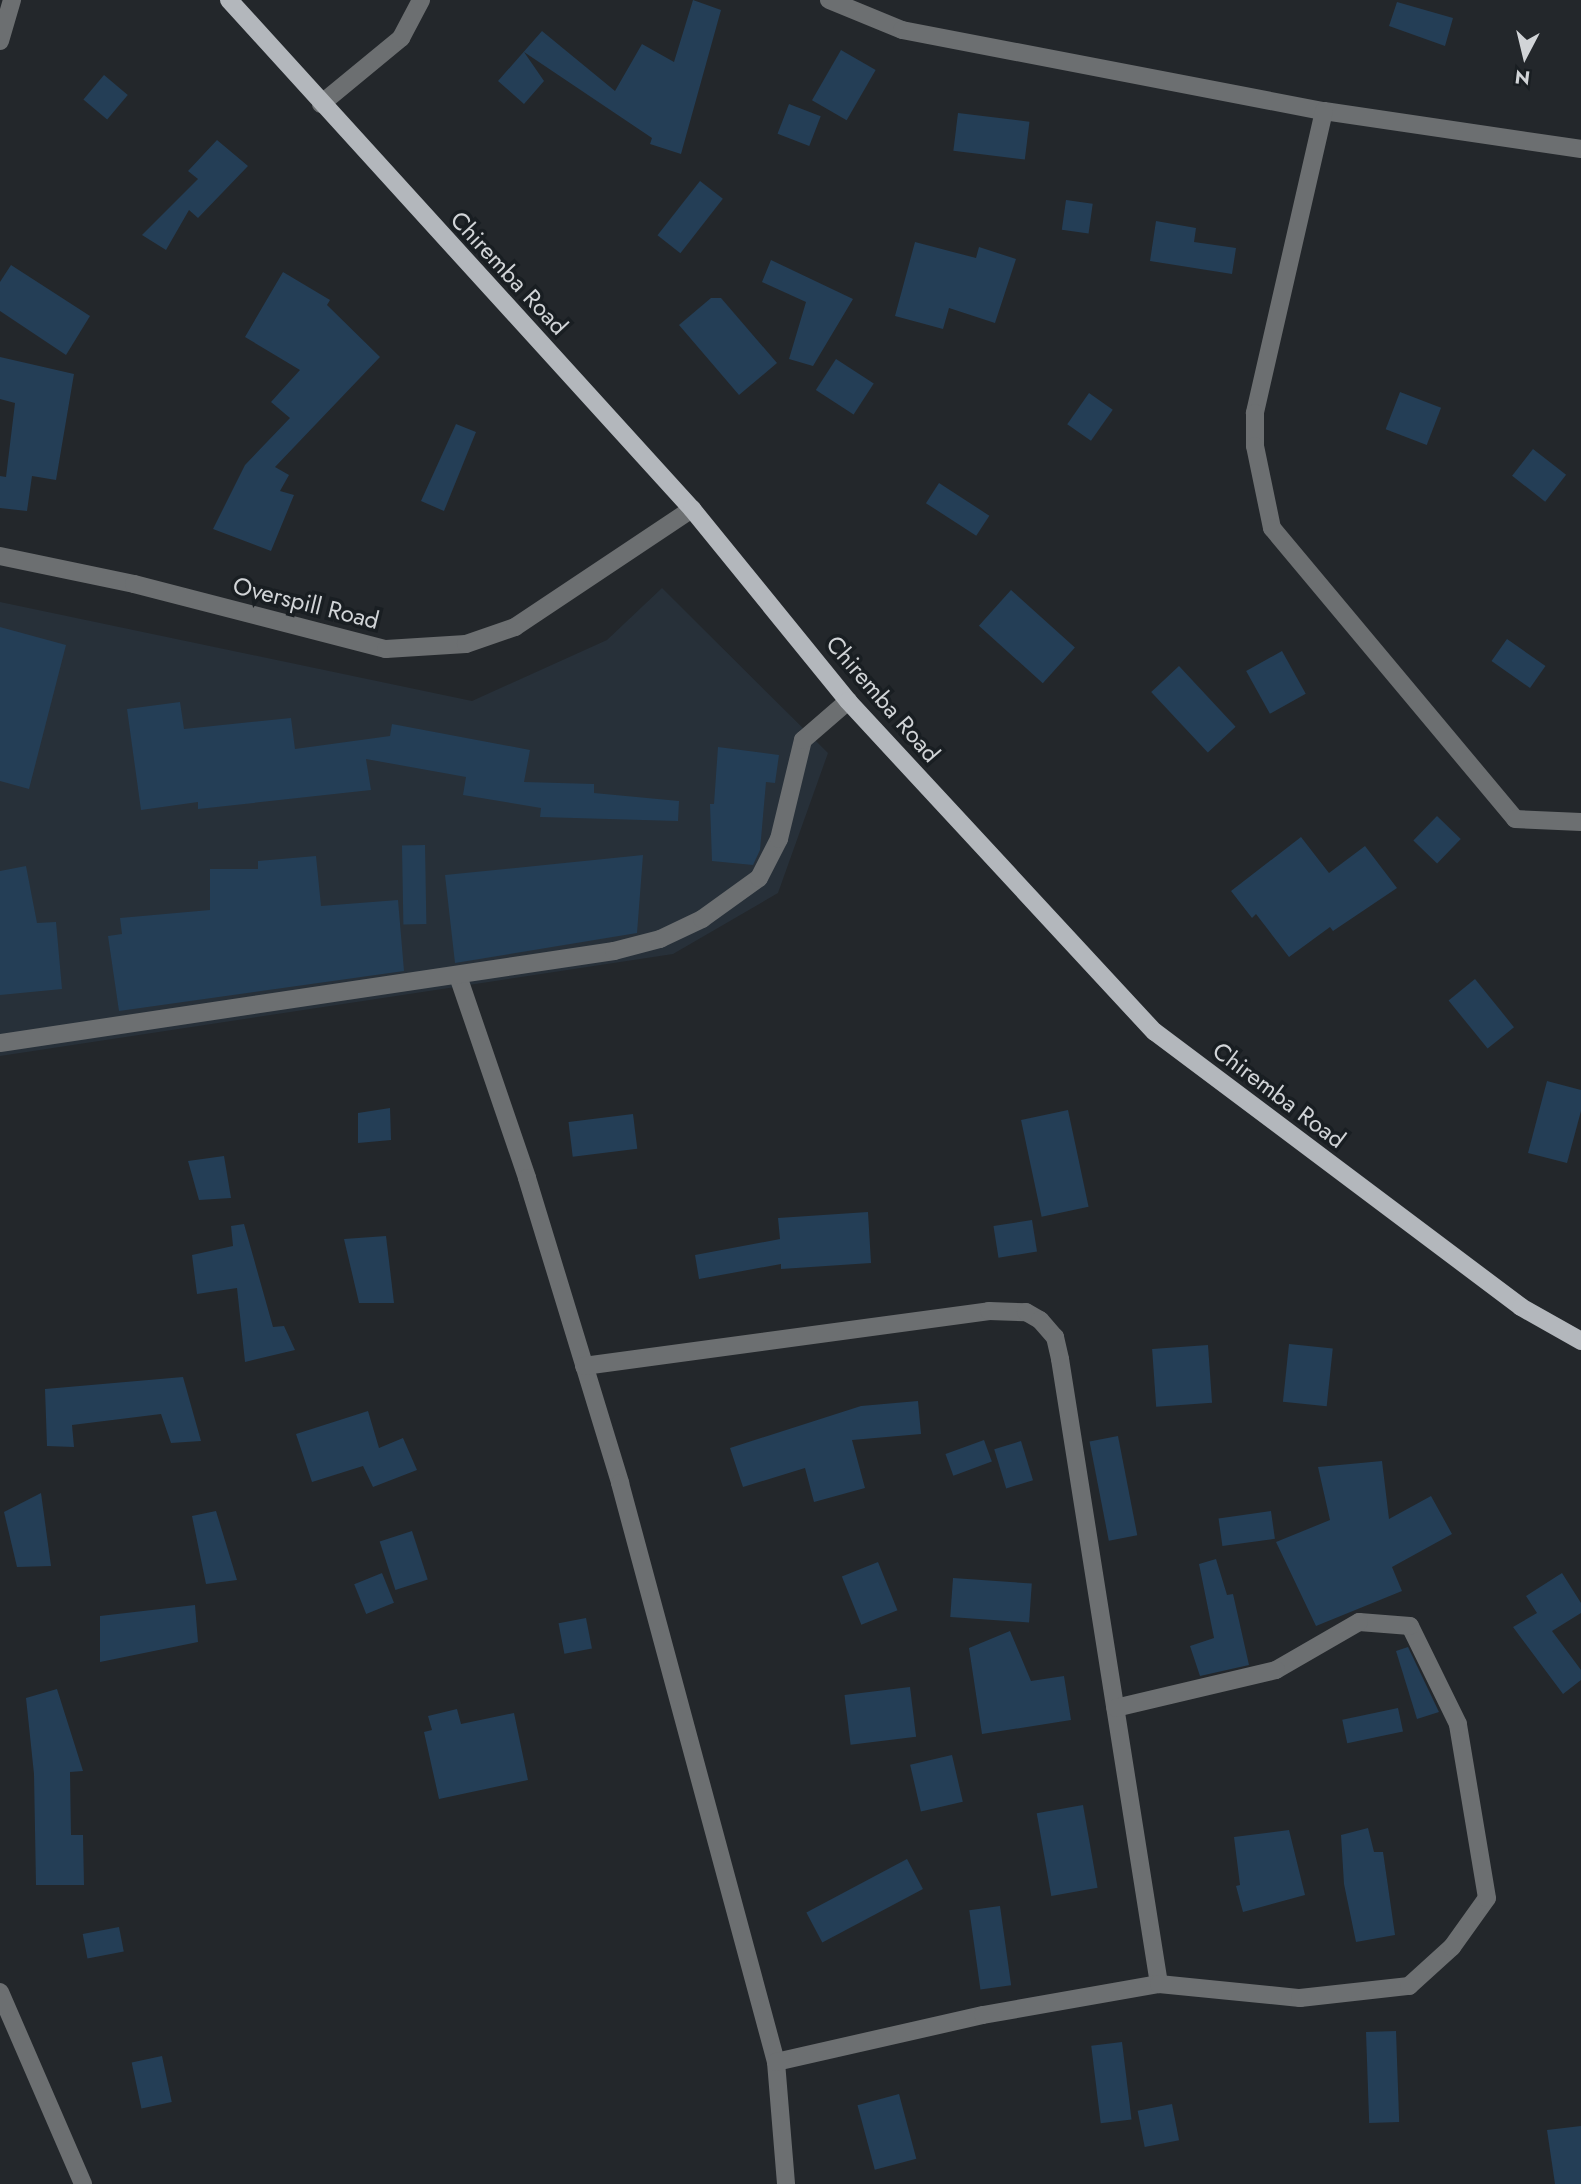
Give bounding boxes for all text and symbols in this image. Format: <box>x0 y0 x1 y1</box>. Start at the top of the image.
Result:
north arrow <box>1490 21 1560 91</box>
text: N <box>1513 63 1532 92</box>
street label: Chiremba Road <box>444 205 574 341</box>
street label: Overspill Road <box>230 571 382 635</box>
street label: Chiremba Road <box>820 630 946 768</box>
street label: Chiremba Road <box>1207 1036 1351 1154</box>

